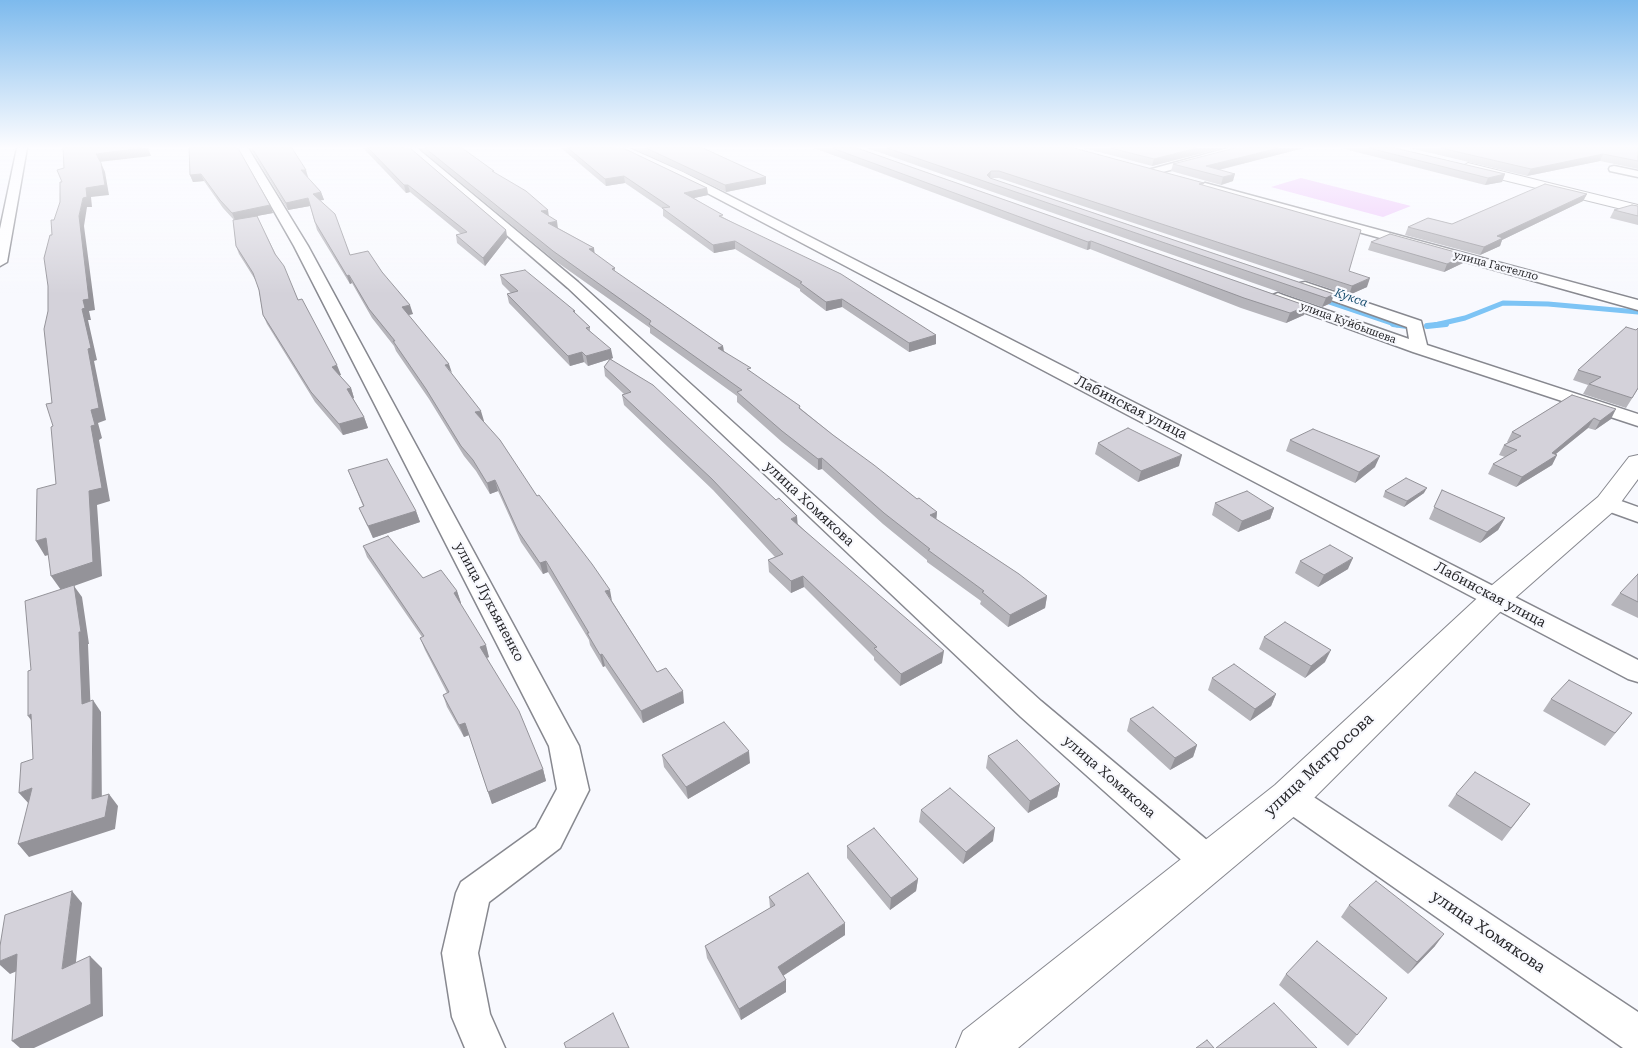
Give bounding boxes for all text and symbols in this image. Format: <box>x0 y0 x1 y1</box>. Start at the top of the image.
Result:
street label: улица Гастелло <box>1452 248 1540 284</box>
water label: Кукса <box>1332 286 1370 310</box>
street label: улица Куйбышева <box>1298 299 1398 347</box>
street label: Лабинская улица <box>1072 372 1190 444</box>
street label: улица Хомякова <box>761 458 857 550</box>
street label: улица Лукьяненко <box>450 539 528 665</box>
street label: Лабинская улица <box>1432 559 1548 631</box>
street label: улица Матросова <box>1260 709 1378 821</box>
street label: улица Хомякова <box>1059 732 1159 822</box>
street label: улица Хомякова <box>1427 887 1549 977</box>

